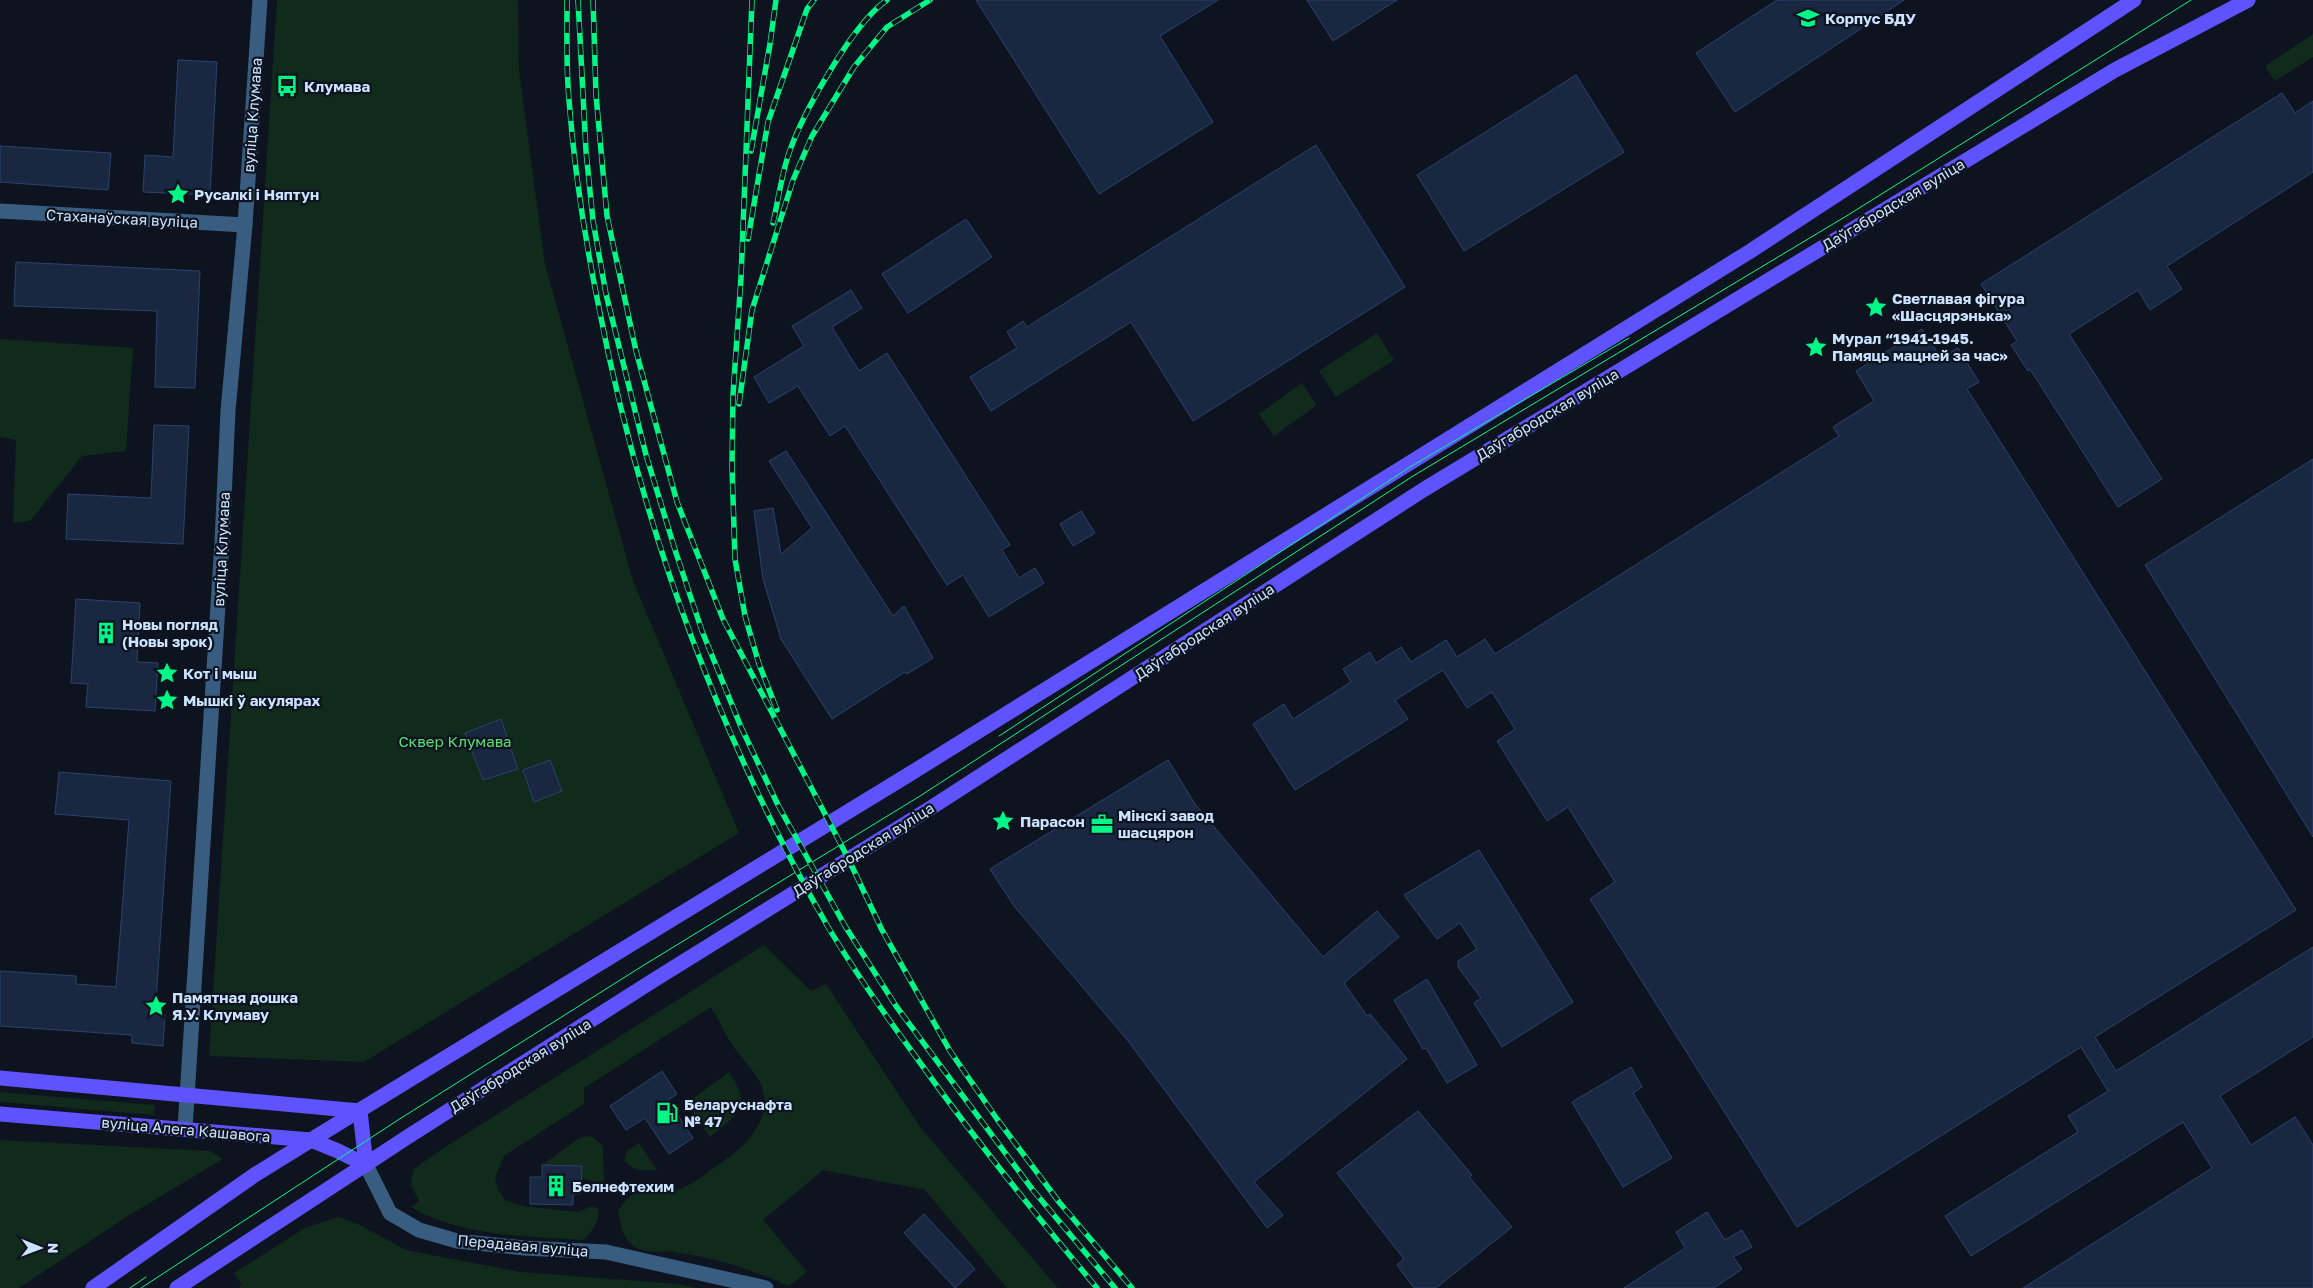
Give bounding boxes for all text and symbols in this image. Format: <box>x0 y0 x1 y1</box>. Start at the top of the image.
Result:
school or university icon: Корпус БДУ <box>1795 5 1821 31</box>
place label: Корпус БДУ <box>1825 9 1916 27</box>
street label: вуліца Клумава <box>239 57 265 173</box>
bus stop icon: Клумава <box>274 73 300 99</box>
place label: Клумава <box>304 77 370 95</box>
street label: Даўгабродская вуліца <box>1818 154 1968 254</box>
place icon: Русалкі і Няптун <box>165 181 191 207</box>
place label: Русалкі і Няптун <box>194 185 319 203</box>
street label: Стаханаўская вуліца <box>46 205 198 231</box>
place label: Светлавая фігура «Шасцярэнька» <box>1892 289 2025 324</box>
place icon: Светлавая фігура «Шасцярэнька» <box>1863 294 1889 320</box>
place label: Мурал “1941-1945. Памяць мацней за час» <box>1832 329 2008 364</box>
place icon: Мурал “1941-1945. Памяць мацней за час» <box>1803 334 1829 360</box>
street label: Даўгабродская вуліца <box>1472 364 1622 464</box>
street label: вуліца Клумава <box>209 491 233 607</box>
street label: Даўгабродская вуліца <box>1131 579 1277 683</box>
place label: Новы погляд (Новы зрок) <box>122 615 218 650</box>
building icon: Новы погляд (Новы зрок) <box>93 620 119 646</box>
place icon: Кот і мыш <box>154 660 180 686</box>
place label: Кот і мыш <box>183 664 257 682</box>
place icon: Мышкі ў акулярах <box>154 687 180 713</box>
place label: Мышкі ў акулярах <box>183 691 321 709</box>
park label: Сквер Клумава <box>398 732 512 750</box>
street label: Даўгабродская вуліца <box>789 798 937 900</box>
place label: Мінскі завод шасцярон <box>1118 806 1214 841</box>
place icon: Парасон <box>990 808 1016 834</box>
office icon: Мінскі завод шасцярон <box>1089 811 1115 837</box>
place label: Парасон <box>1020 812 1085 830</box>
place label: Памятная дошка Я.У. Клумаву <box>172 988 298 1023</box>
place icon: Памятная дошка Я.У. Клумаву <box>143 993 169 1019</box>
street label: Даўгабродская вуліца <box>446 1014 594 1116</box>
place label: Беларуснафта № 47 <box>684 1095 792 1130</box>
fuel station icon: Беларуснафта № 47 <box>654 1100 680 1126</box>
street label: вуліца Алега Кашавога <box>101 1113 271 1145</box>
building icon: Белнефтехим <box>543 1173 569 1199</box>
place label: Белнефтехим <box>572 1177 674 1195</box>
north arrow <box>15 1223 65 1273</box>
street label: Перадавая вуліца <box>457 1230 589 1260</box>
text: N <box>45 1243 62 1254</box>

